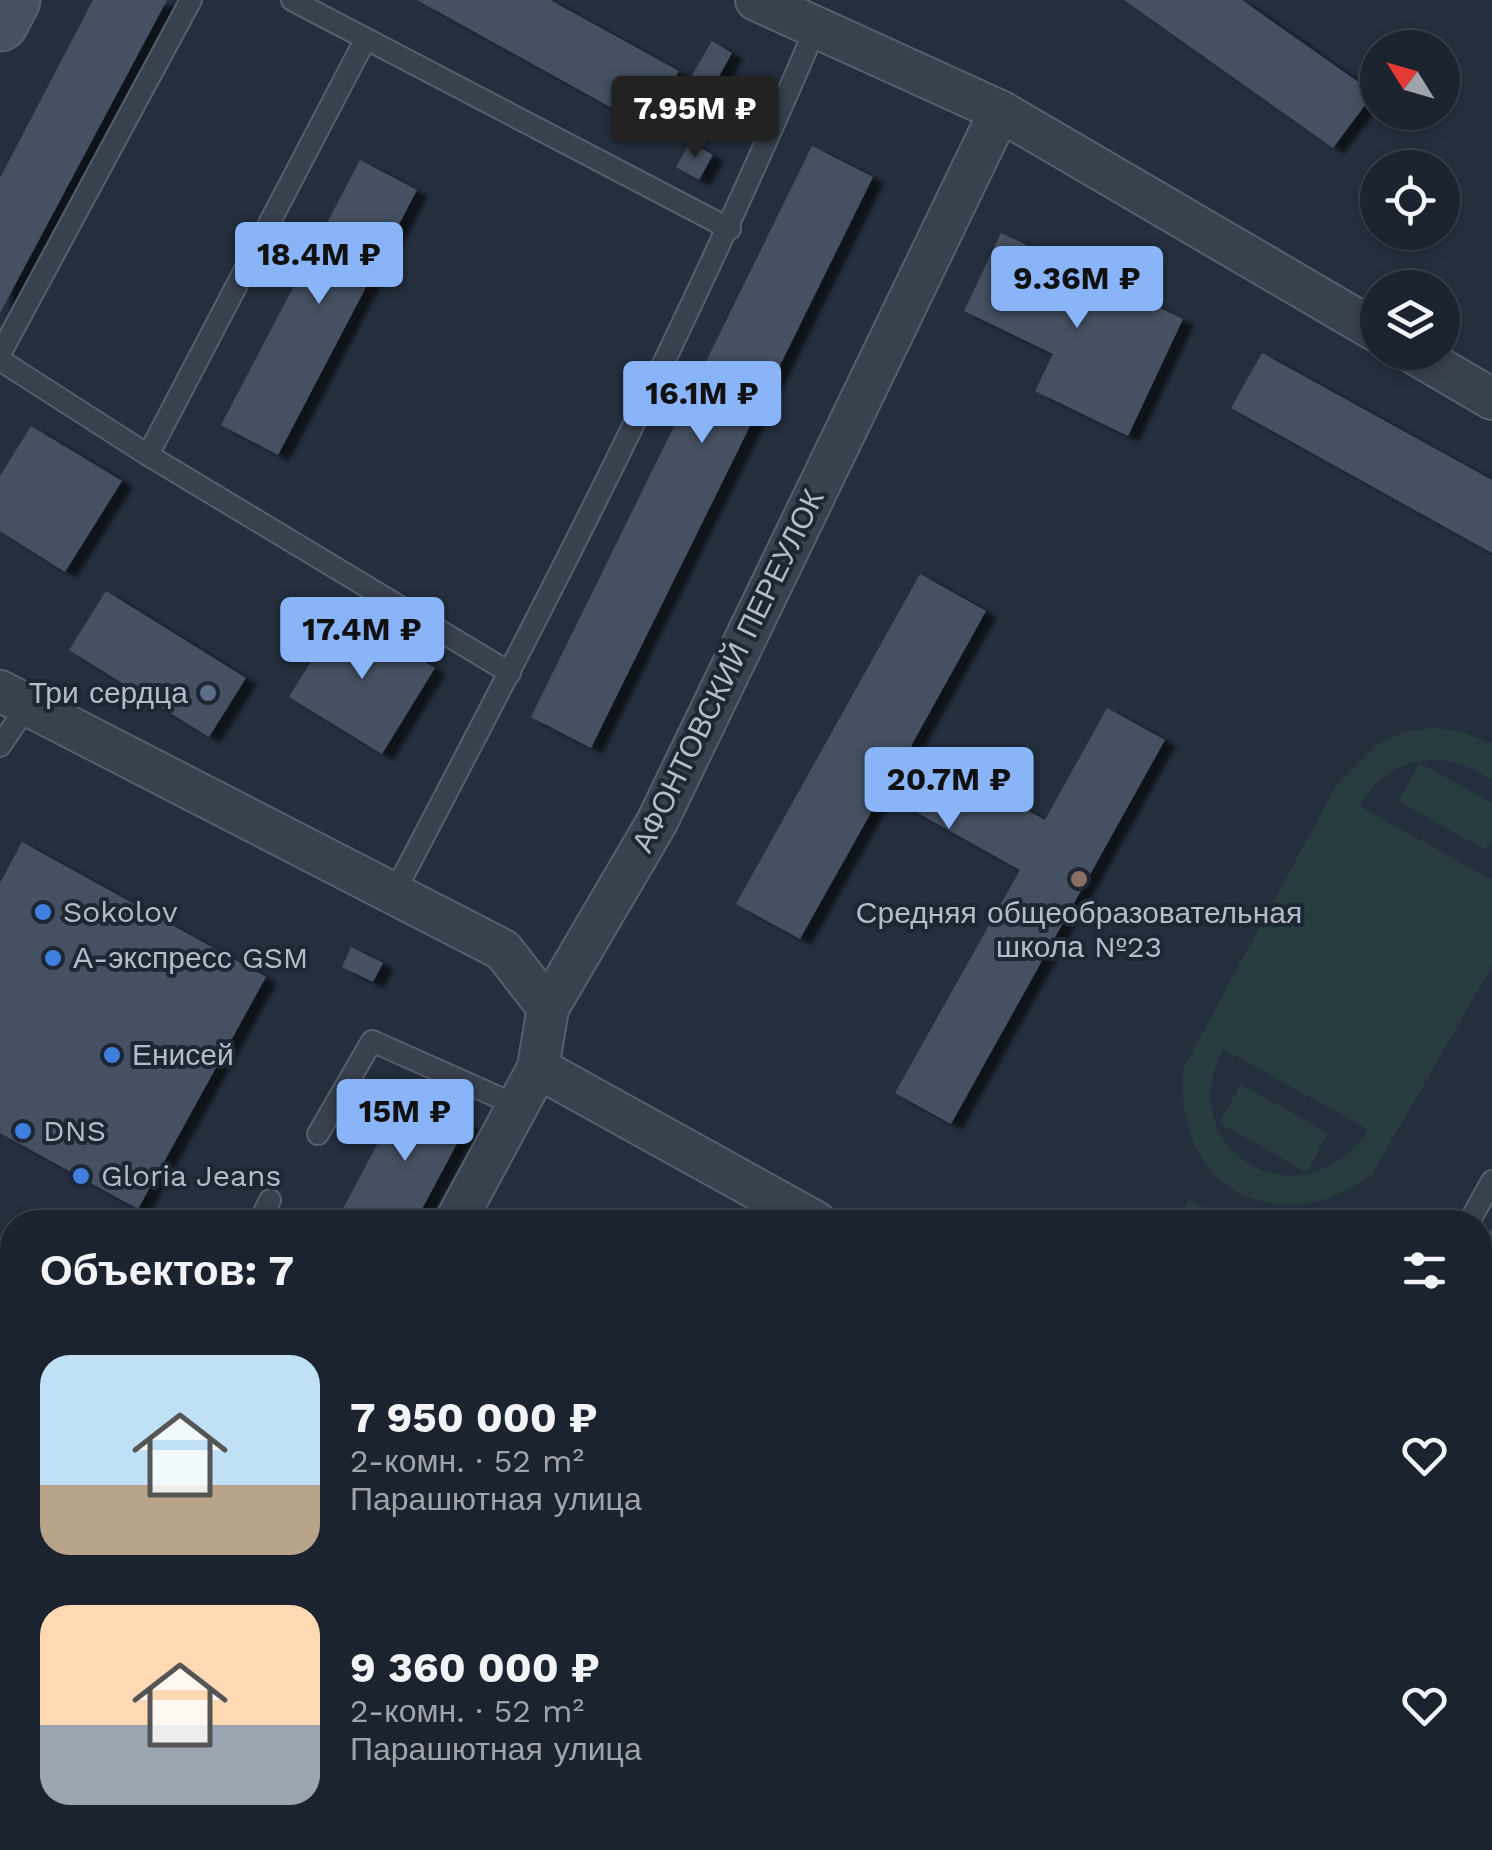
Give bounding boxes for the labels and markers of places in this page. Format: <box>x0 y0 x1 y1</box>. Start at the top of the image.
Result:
pin: 7.95M ₽ <box>603 76 787 161</box>
pin: 18.4M ₽ <box>227 222 411 307</box>
pin: 9.36M ₽ <box>985 246 1169 331</box>
pin: 16.1M ₽ <box>610 361 794 446</box>
pin: 17.4M ₽ <box>270 597 454 682</box>
place label: Три сердца <box>29 675 188 710</box>
marker: Три сердца <box>197 682 219 704</box>
pin: 20.7M ₽ <box>857 747 1041 832</box>
marker: Средняя общеобразовательная школа №23 <box>1068 868 1090 890</box>
place label: Sokolov <box>63 894 178 929</box>
place label: Средняя общеобразовательная школа №23 <box>856 895 1302 964</box>
marker: Sokolov <box>32 901 54 923</box>
place label: А-экспресс GSM <box>73 940 309 975</box>
marker: А-экспресс GSM <box>42 947 64 969</box>
place label: Енисей <box>132 1037 234 1072</box>
marker: Енисей <box>101 1044 123 1066</box>
pin: 15M ₽ <box>335 1079 475 1164</box>
place label: DNS <box>43 1113 106 1148</box>
marker: DNS <box>12 1120 34 1142</box>
place label: Gloria Jeans <box>101 1158 281 1193</box>
marker: Gloria Jeans <box>70 1165 92 1187</box>

